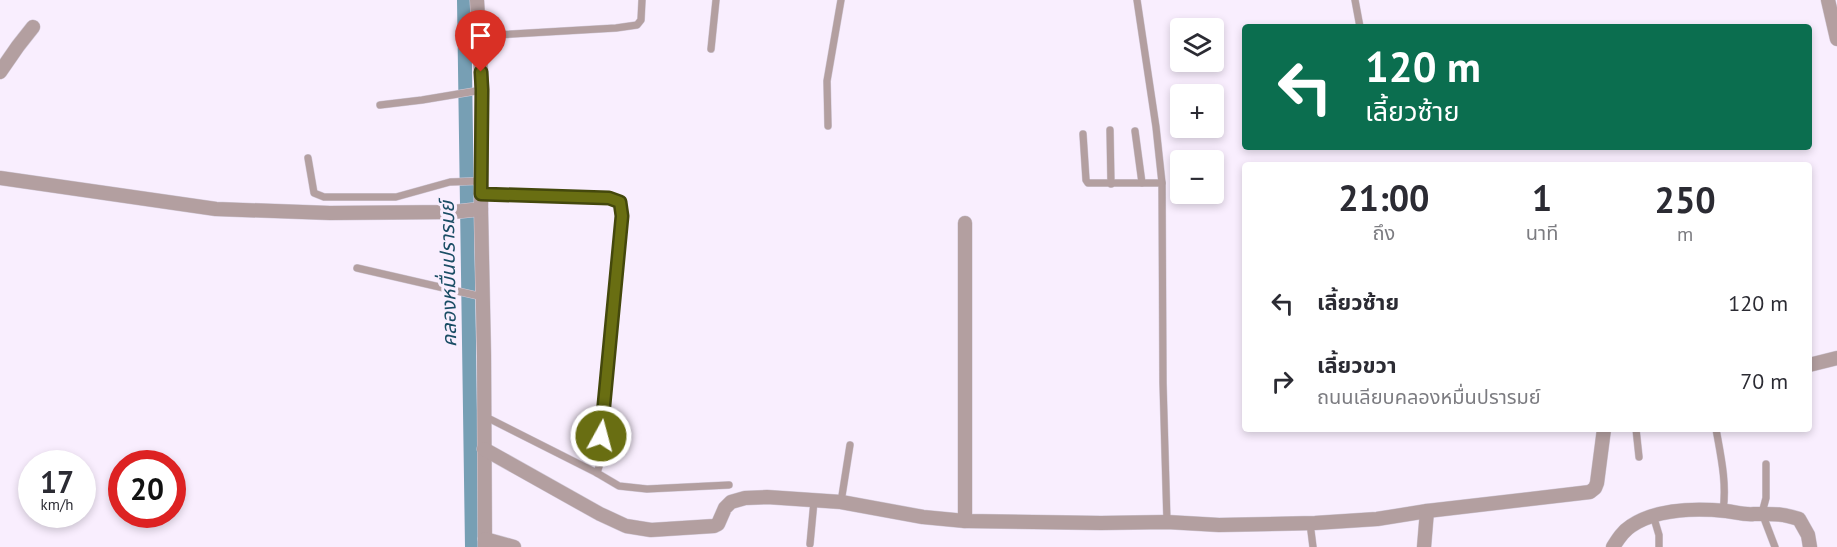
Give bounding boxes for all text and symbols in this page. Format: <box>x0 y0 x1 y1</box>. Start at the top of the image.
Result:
pin <box>455 10 506 72</box>
map controls <box>1170 18 1224 204</box>
button: layers <box>1170 18 1224 72</box>
icon: arrive <box>464 19 497 52</box>
text: 120 m <box>1365 39 1481 94</box>
icon: left <box>1266 48 1344 126</box>
button: + <box>1170 84 1224 138</box>
text: เลี้ยวซ้าย <box>1365 94 1459 128</box>
button: − <box>1170 150 1224 204</box>
text: 21:00 <box>1338 174 1430 221</box>
text: 1 <box>1532 174 1552 221</box>
text: 250 <box>1655 176 1716 223</box>
water label: คลองหมื่นปรารมย์ <box>433 197 462 347</box>
text: ถึง <box>1372 220 1395 246</box>
text: นาที <box>1526 220 1558 246</box>
text: m <box>1677 221 1693 247</box>
icon: left <box>1266 287 1299 320</box>
text: เลี้ยวซ้าย <box>1317 288 1399 316</box>
text: 120 m <box>1728 289 1788 317</box>
text: เลี้ยวขวา <box>1317 351 1397 379</box>
icon: right <box>1266 365 1299 398</box>
text: 70 m <box>1740 367 1788 395</box>
text: ถนนเลียบคลองหมื่นปรารมย์ <box>1317 384 1541 410</box>
position arrow <box>569 404 633 468</box>
speed limit sign: 20 <box>108 450 186 528</box>
text: 17 <box>40 462 74 501</box>
text: km/h <box>41 495 73 514</box>

